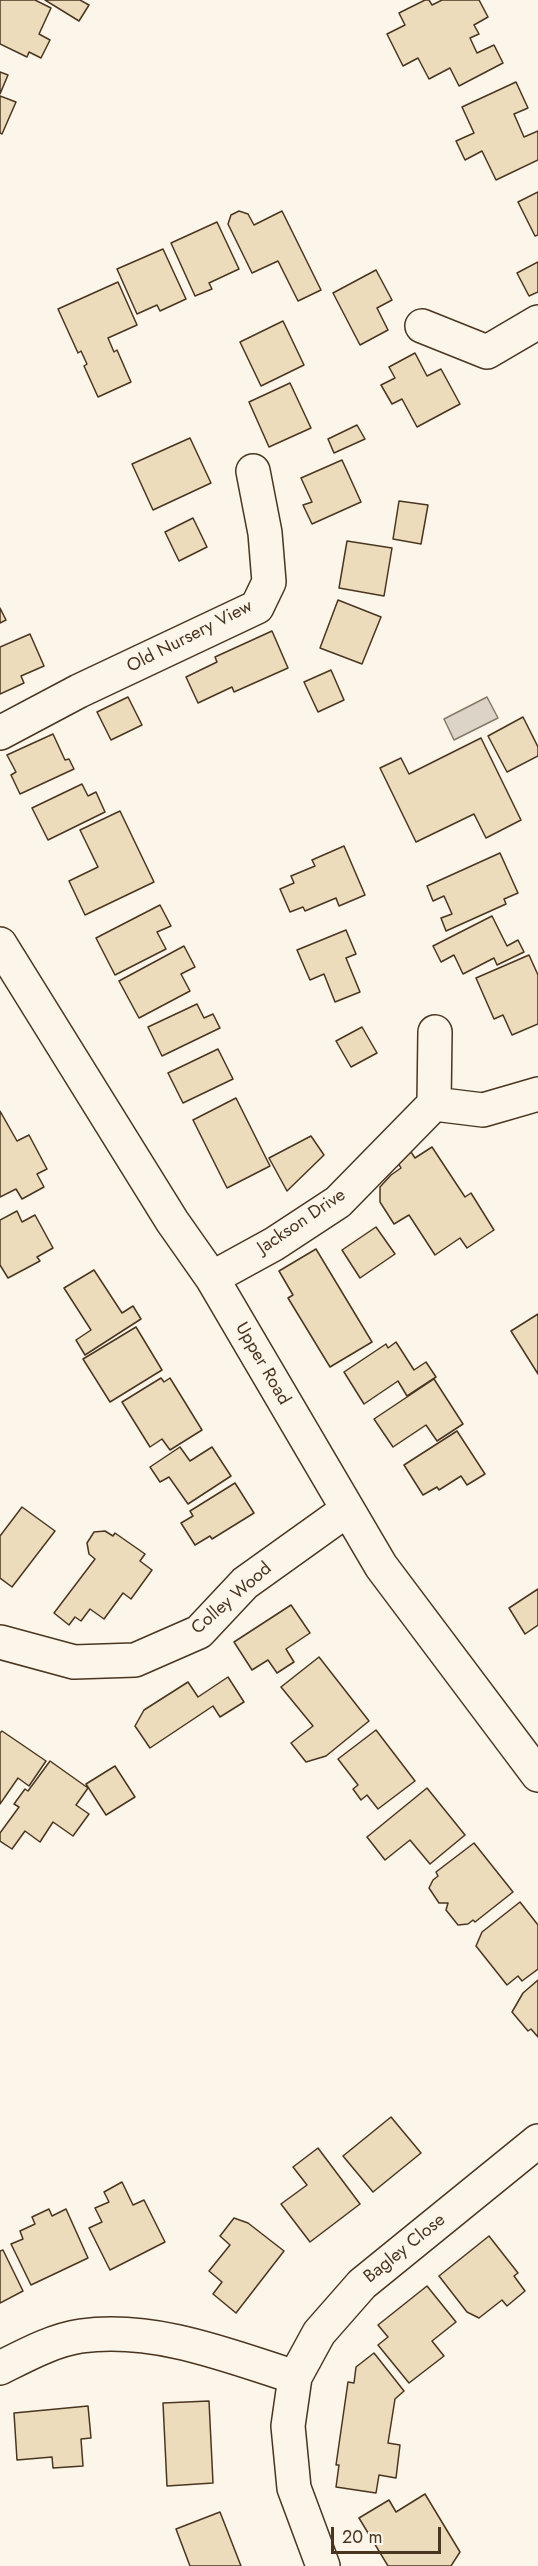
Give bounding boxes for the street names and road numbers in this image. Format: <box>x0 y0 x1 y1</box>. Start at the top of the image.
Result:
street label: Old Nursery View <box>124 596 256 678</box>
street label: Jackson Drive <box>254 1185 350 1259</box>
street label: Upper Road <box>230 1319 294 1409</box>
street label: Colley Wood <box>188 1558 276 1640</box>
street label: Bagley Close <box>360 2210 450 2288</box>

